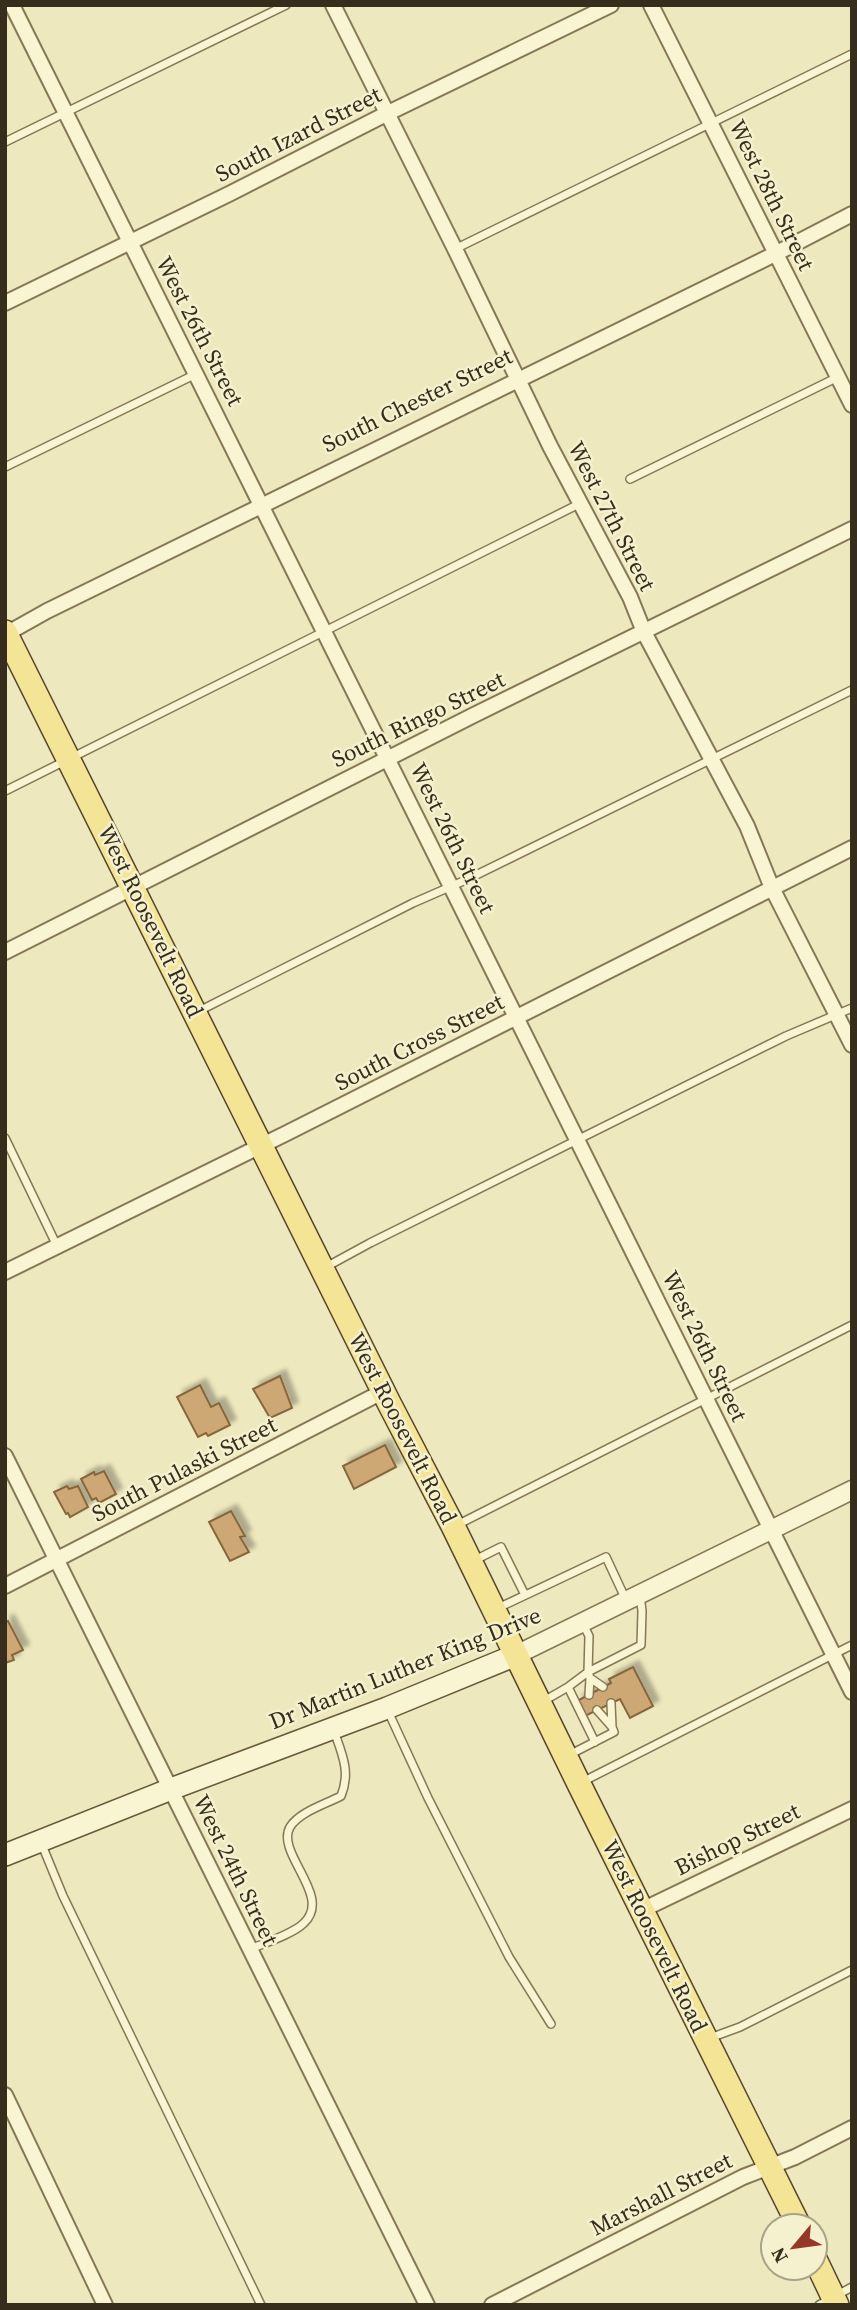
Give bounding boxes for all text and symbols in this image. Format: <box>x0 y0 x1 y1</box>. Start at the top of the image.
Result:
street label: South Izard Street <box>210 78 387 190</box>
street label: West 28th Street <box>722 114 823 276</box>
street label: West 26th Street <box>148 251 252 412</box>
street label: South Chester Street <box>316 340 518 460</box>
street label: West 27th Street <box>560 436 664 597</box>
street label: South Ringo Street <box>326 663 510 775</box>
street label: West 26th Street <box>403 757 504 919</box>
street label: West Roosevelt Road <box>90 819 212 1023</box>
street label: South Cross Street <box>329 985 509 1098</box>
street label: West 26th Street <box>655 1265 756 1427</box>
street label: West Roosevelt Road <box>341 1327 465 1529</box>
street label: South Pulaski Street <box>86 1408 282 1529</box>
street label: Dr Martin Luther King Drive <box>264 1599 546 1737</box>
street label: West 24th Street <box>186 1789 287 1951</box>
street label: Bishop Street <box>669 1795 805 1883</box>
street label: West Roosevelt Road <box>594 1834 716 2038</box>
street label: Marshall Street <box>585 2144 738 2243</box>
north arrow <box>759 2212 829 2282</box>
text: N <box>764 2243 794 2268</box>

